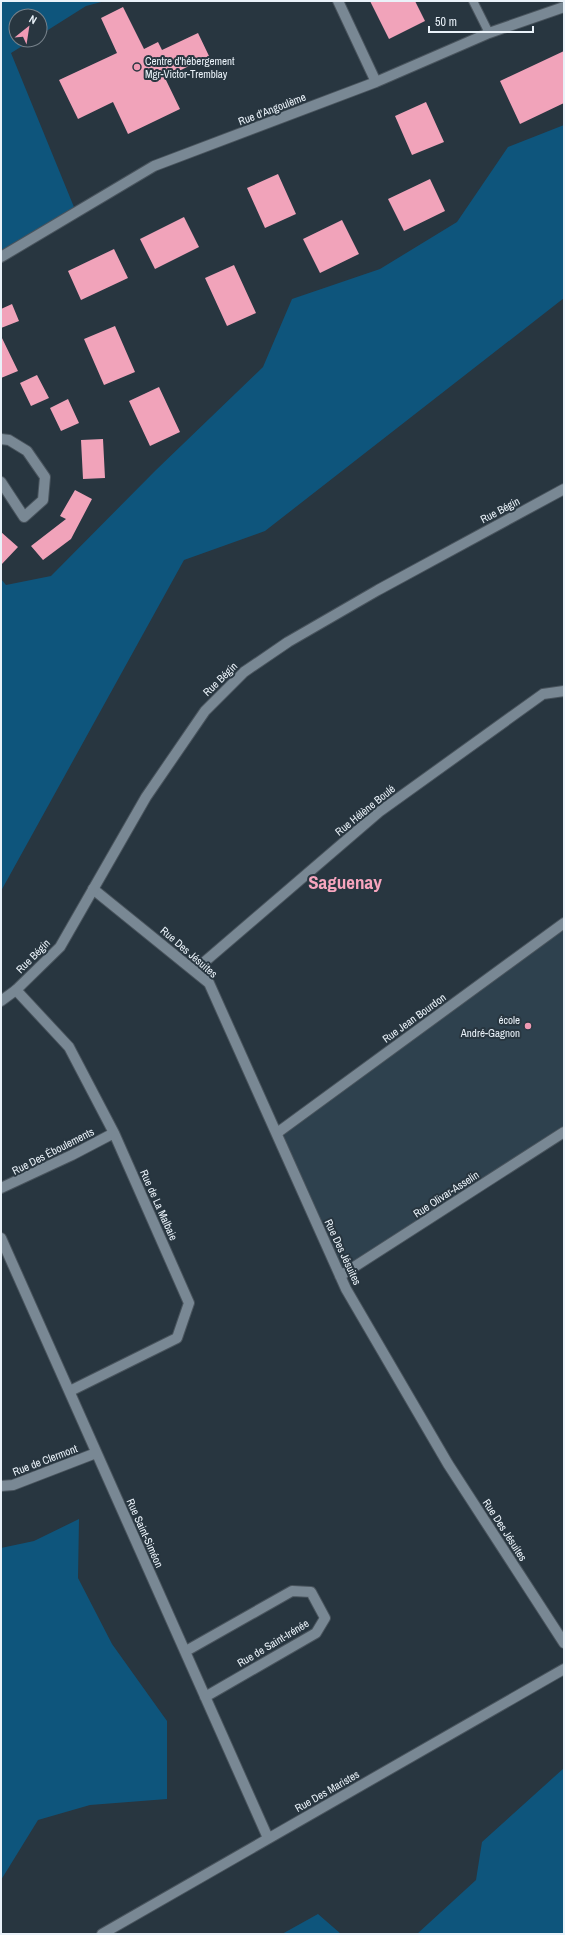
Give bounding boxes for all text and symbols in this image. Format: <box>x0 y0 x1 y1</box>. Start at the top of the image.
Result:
north arrow <box>8 8 48 48</box>
scale bar <box>429 8 533 34</box>
text: N <box>27 12 39 27</box>
text: 50 m <box>435 14 457 30</box>
place label: Centre d'hébergement Mgr-Victor-Tremblay <box>145 54 235 81</box>
marker: Centre d'hébergement Mgr-Victor-Tremblay <box>132 62 142 72</box>
street label: Rue d'Angoulème <box>236 90 308 128</box>
street label: Rue Bégin <box>478 494 522 526</box>
street label: Rue Bégin <box>200 659 240 699</box>
street label: Rue Hélène Boulé <box>332 782 398 838</box>
district label: Saguenay <box>308 869 382 895</box>
street label: Rue Des Jésuites <box>158 923 221 981</box>
street label: Rue Bégin <box>13 936 53 976</box>
street label: Rue Jean Bourdon <box>379 990 449 1046</box>
place label: école André-Gagnon <box>460 1013 520 1040</box>
marker: école André-Gagnon <box>523 1021 533 1031</box>
street label: Rue Des Éboulements <box>10 1124 97 1178</box>
street label: Rue de La Malbaie <box>137 1167 181 1243</box>
street label: Rue Olivar-Asselin <box>410 1168 482 1220</box>
street label: Rue Des Jésuites <box>322 1217 365 1288</box>
street label: Rue de Clermont <box>11 1441 80 1479</box>
street label: Rue Saint-Siméon <box>124 1496 166 1570</box>
street label: Rue Des Jésuites <box>480 1496 531 1564</box>
street label: Rue de Saint-Irénée <box>235 1616 311 1670</box>
street label: Rue Des Maristes <box>292 1767 362 1815</box>

